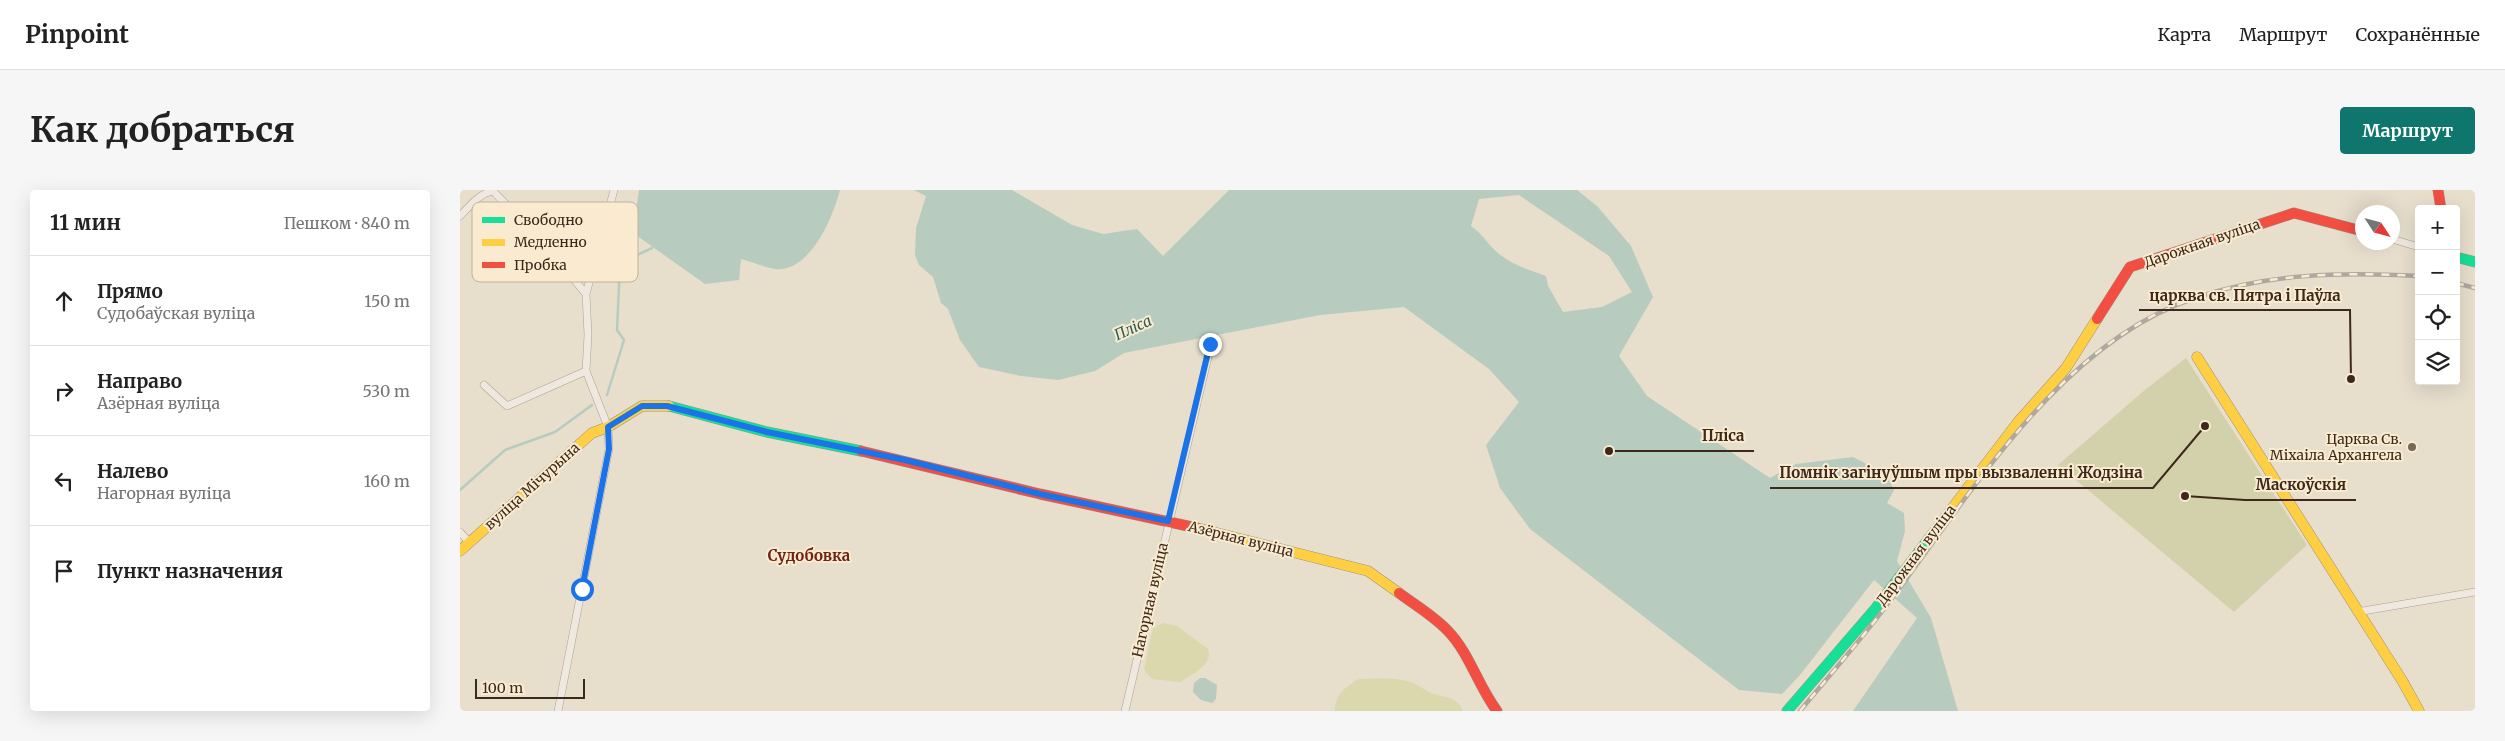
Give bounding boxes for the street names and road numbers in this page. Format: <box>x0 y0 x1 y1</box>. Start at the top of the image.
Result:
street label: Дарожная вуліца <box>2142 215 2263 271</box>
street label: вуліца Мічурына <box>481 438 584 533</box>
street label: Дарожная вуліца <box>1872 501 1960 609</box>
street label: Азёрная вуліца <box>1186 517 1296 561</box>
street label: Нагорная вуліца <box>1128 540 1172 659</box>

